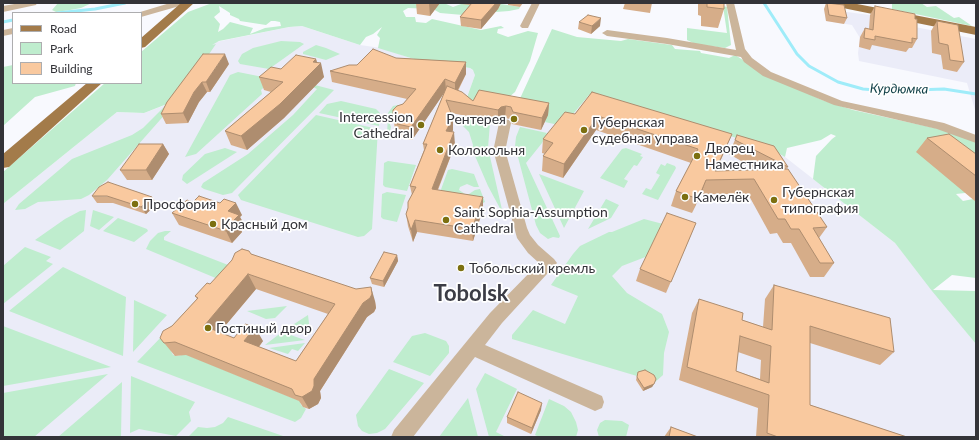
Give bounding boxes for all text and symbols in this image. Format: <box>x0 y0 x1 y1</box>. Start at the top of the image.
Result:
legend <box>12 12 142 84</box>
text: Road <box>50 21 77 36</box>
text: Park <box>50 41 73 56</box>
text: Building <box>50 61 93 76</box>
water label: Курдюмка <box>870 81 928 97</box>
place label: Intercession Cathedral <box>339 109 413 142</box>
place label: Рентерея <box>446 111 506 127</box>
marker: Рентерея <box>509 114 519 124</box>
place label: Губернская судебная управа <box>592 114 698 146</box>
marker: Intercession Cathedral <box>416 120 426 130</box>
marker: Губернская судебная управа <box>579 125 589 135</box>
place label: Дворец Наместника <box>705 140 784 172</box>
place label: Колокольня <box>448 142 525 158</box>
marker: Колокольня <box>435 145 445 155</box>
marker: Дворец Наместника <box>692 151 702 161</box>
place label: Губернская типография <box>782 184 858 216</box>
place label: Камелёк <box>693 189 749 205</box>
marker: Камелёк <box>680 192 690 202</box>
marker: Губернская типография <box>769 195 779 205</box>
place label: Просфория <box>143 196 216 212</box>
marker: Просфория <box>130 199 140 209</box>
place label: Saint Sophia-Assumption Cathedral <box>454 204 608 236</box>
marker: Saint Sophia-Assumption Cathedral <box>441 215 451 225</box>
place label: Красный дом <box>221 216 308 232</box>
marker: Красный дом <box>208 219 218 229</box>
place label: Тобольский кремль <box>469 260 595 276</box>
marker: Тобольский кремль <box>456 263 466 273</box>
district label: Tobolsk <box>433 281 509 307</box>
place label: Гостиный двор <box>216 320 312 336</box>
marker: Гостиный двор <box>203 323 213 333</box>

